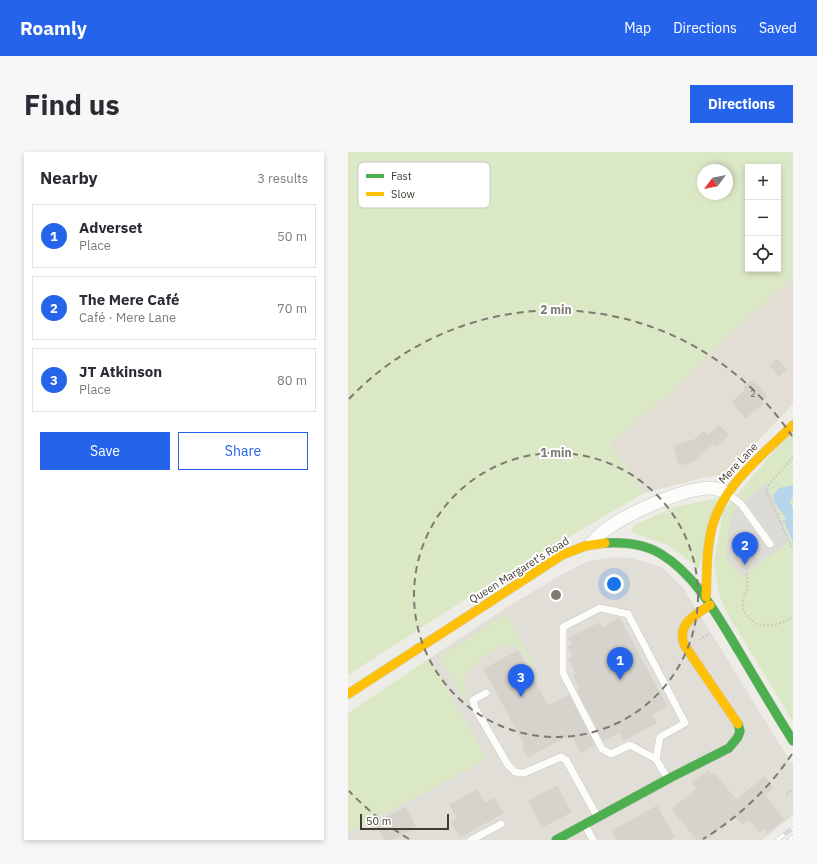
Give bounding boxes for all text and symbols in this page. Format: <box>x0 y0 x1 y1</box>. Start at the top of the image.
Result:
text: Roamly <box>20 16 87 40</box>
text: Map <box>624 19 651 37</box>
text: Directions <box>673 19 737 37</box>
text: Saved <box>759 19 797 37</box>
button: Directions <box>690 85 793 123</box>
text: Find us <box>24 86 120 123</box>
legend <box>358 162 490 208</box>
north arrow <box>697 164 733 200</box>
map controls <box>745 164 781 272</box>
button: + <box>745 164 781 200</box>
text: Nearby <box>40 167 98 189</box>
text: Fast <box>391 169 412 183</box>
text: 3 results <box>257 170 308 187</box>
text: Slow <box>391 187 415 201</box>
button: − <box>745 200 781 236</box>
text: Adverset <box>79 218 143 237</box>
text: 1 <box>50 228 58 245</box>
text: 50 m <box>277 228 307 245</box>
button: locate <box>745 236 781 272</box>
text: Place <box>79 237 111 254</box>
text: The Mere Café <box>79 290 179 309</box>
text: 2 <box>50 300 58 317</box>
text: 70 m <box>277 300 307 317</box>
text: 2 min <box>540 302 572 317</box>
text: Café · Mere Lane <box>79 309 176 326</box>
text: JT Atkinson <box>79 362 162 381</box>
text: 3 <box>50 372 58 389</box>
text: 80 m <box>277 372 307 389</box>
text: Place <box>79 381 111 398</box>
house number: 2 <box>750 388 756 399</box>
button: Save <box>40 432 170 470</box>
button: Share <box>178 432 308 470</box>
street label: Mere Lane <box>715 439 761 487</box>
text: 1 min <box>540 445 572 460</box>
pin: 2 <box>732 532 758 565</box>
street label: Queen Margaret's Road <box>467 534 571 606</box>
your location <box>604 574 624 594</box>
centre of rings <box>549 588 563 602</box>
pin: 1 <box>607 647 633 680</box>
pin: 3 <box>508 664 534 697</box>
scale bar <box>360 812 449 831</box>
text: 50 m <box>366 814 391 828</box>

